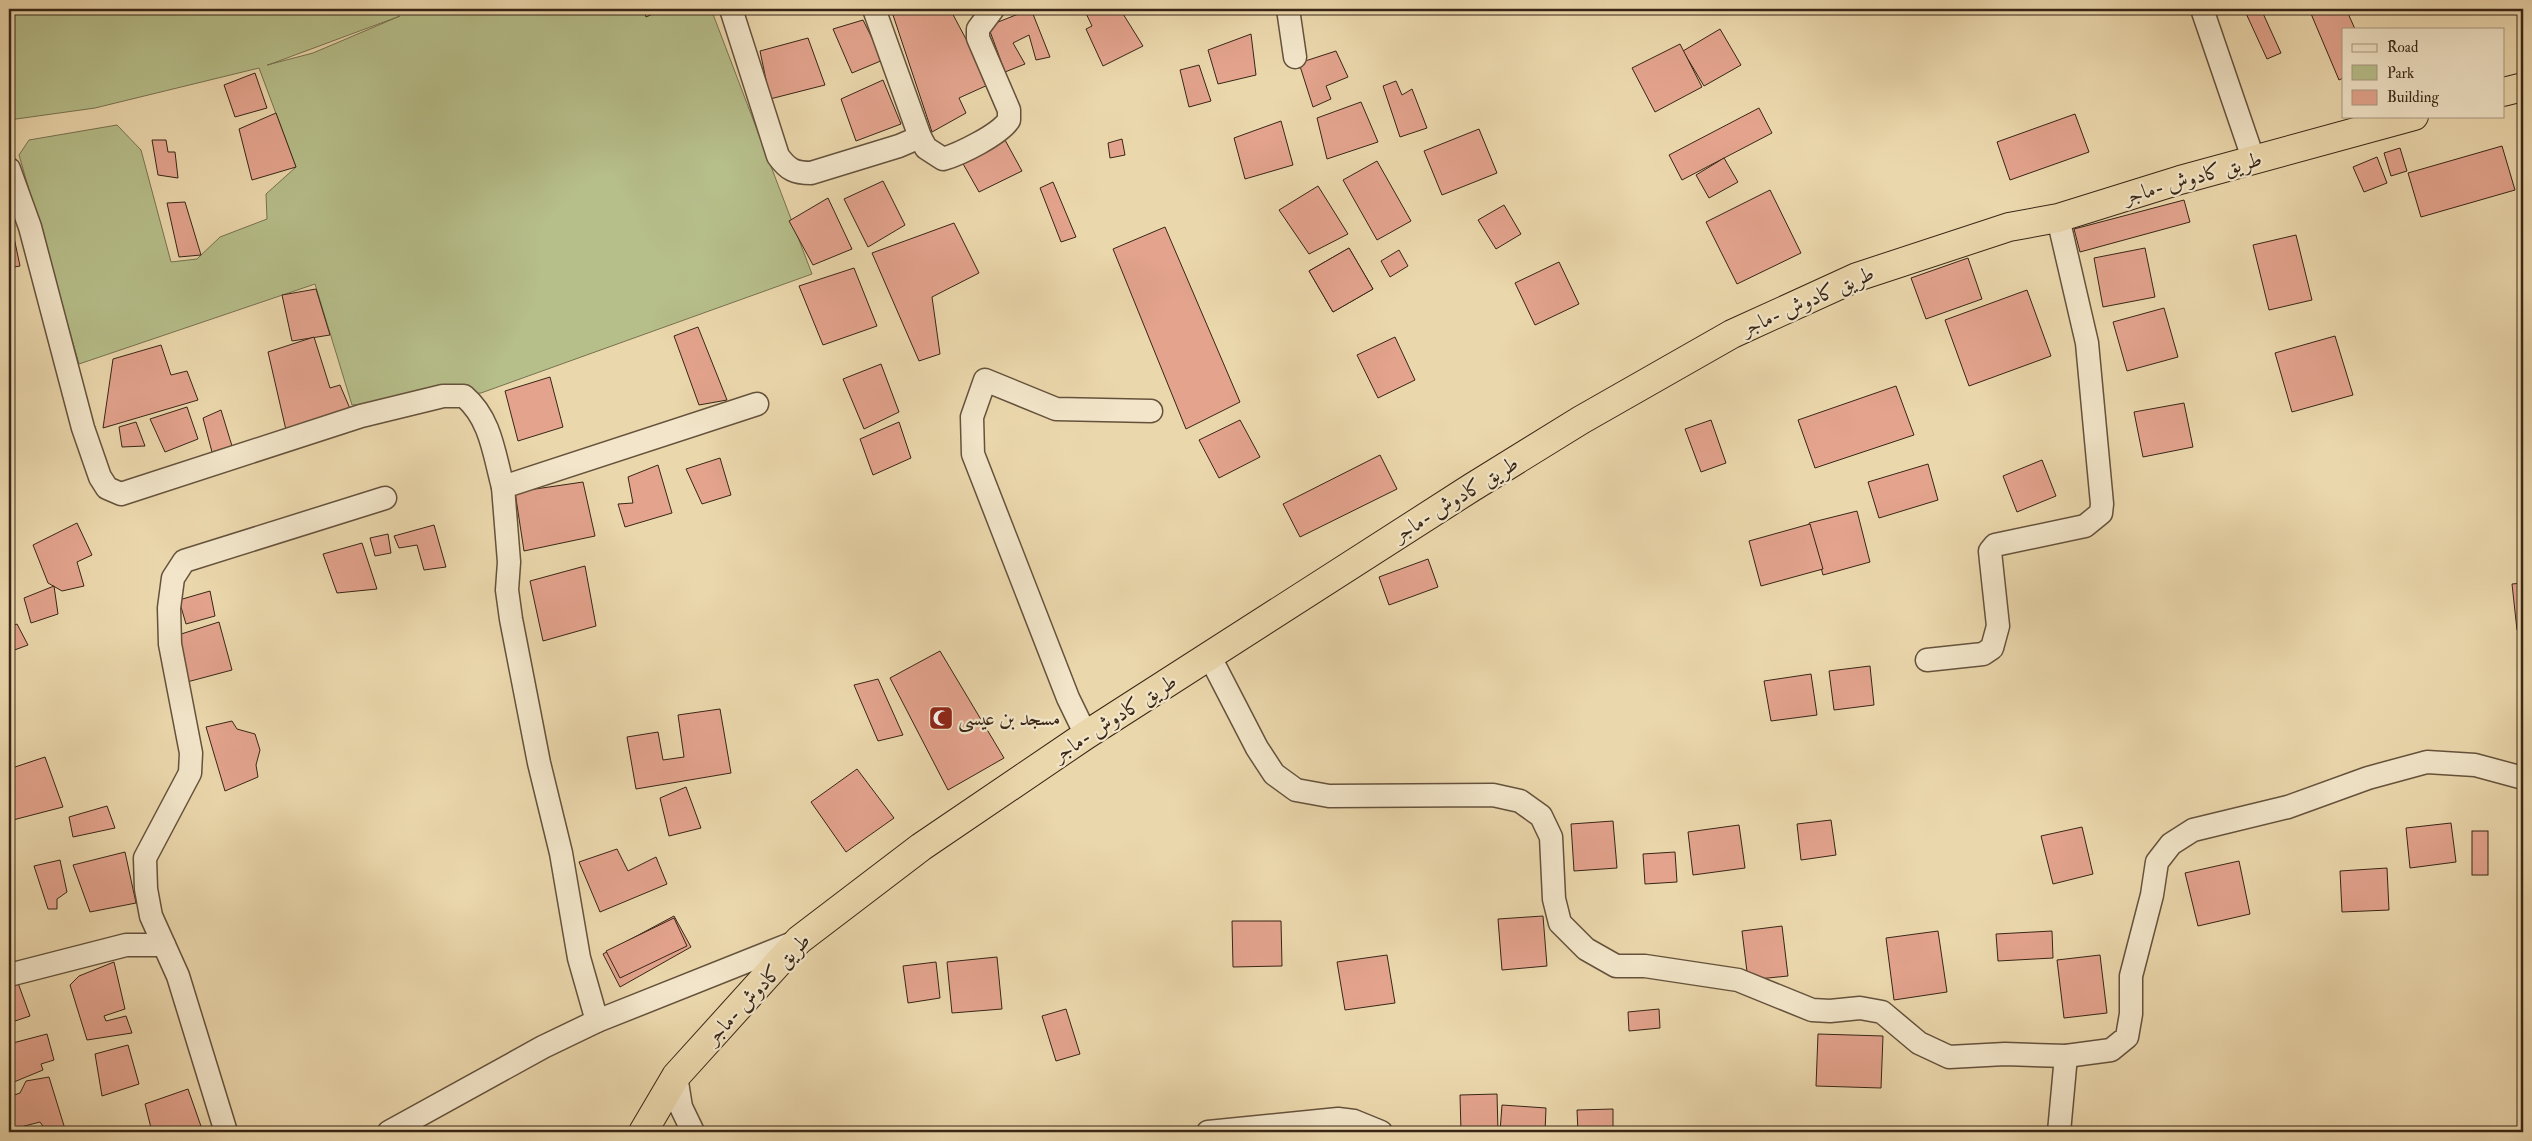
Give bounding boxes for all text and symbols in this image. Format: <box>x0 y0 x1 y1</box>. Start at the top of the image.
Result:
legend <box>2342 28 2504 118</box>
text: Road <box>2387 38 2419 57</box>
text: Park <box>2387 64 2414 83</box>
text: Building <box>2387 88 2439 107</box>
street label: طريق كادوش -ماجر <box>2119 145 2265 211</box>
street label: طريق كادوش -ماجر <box>1736 260 1879 343</box>
street label: طريق كادوش -ماجر <box>1387 450 1524 549</box>
street label: طريق كادوش -ماجر <box>1046 668 1182 769</box>
mosque icon: مسجد بن عيسى <box>928 705 954 731</box>
place label: مسجد بن عيسى <box>958 705 1060 733</box>
street label: طريق كادوش -ماجر <box>698 928 816 1052</box>

